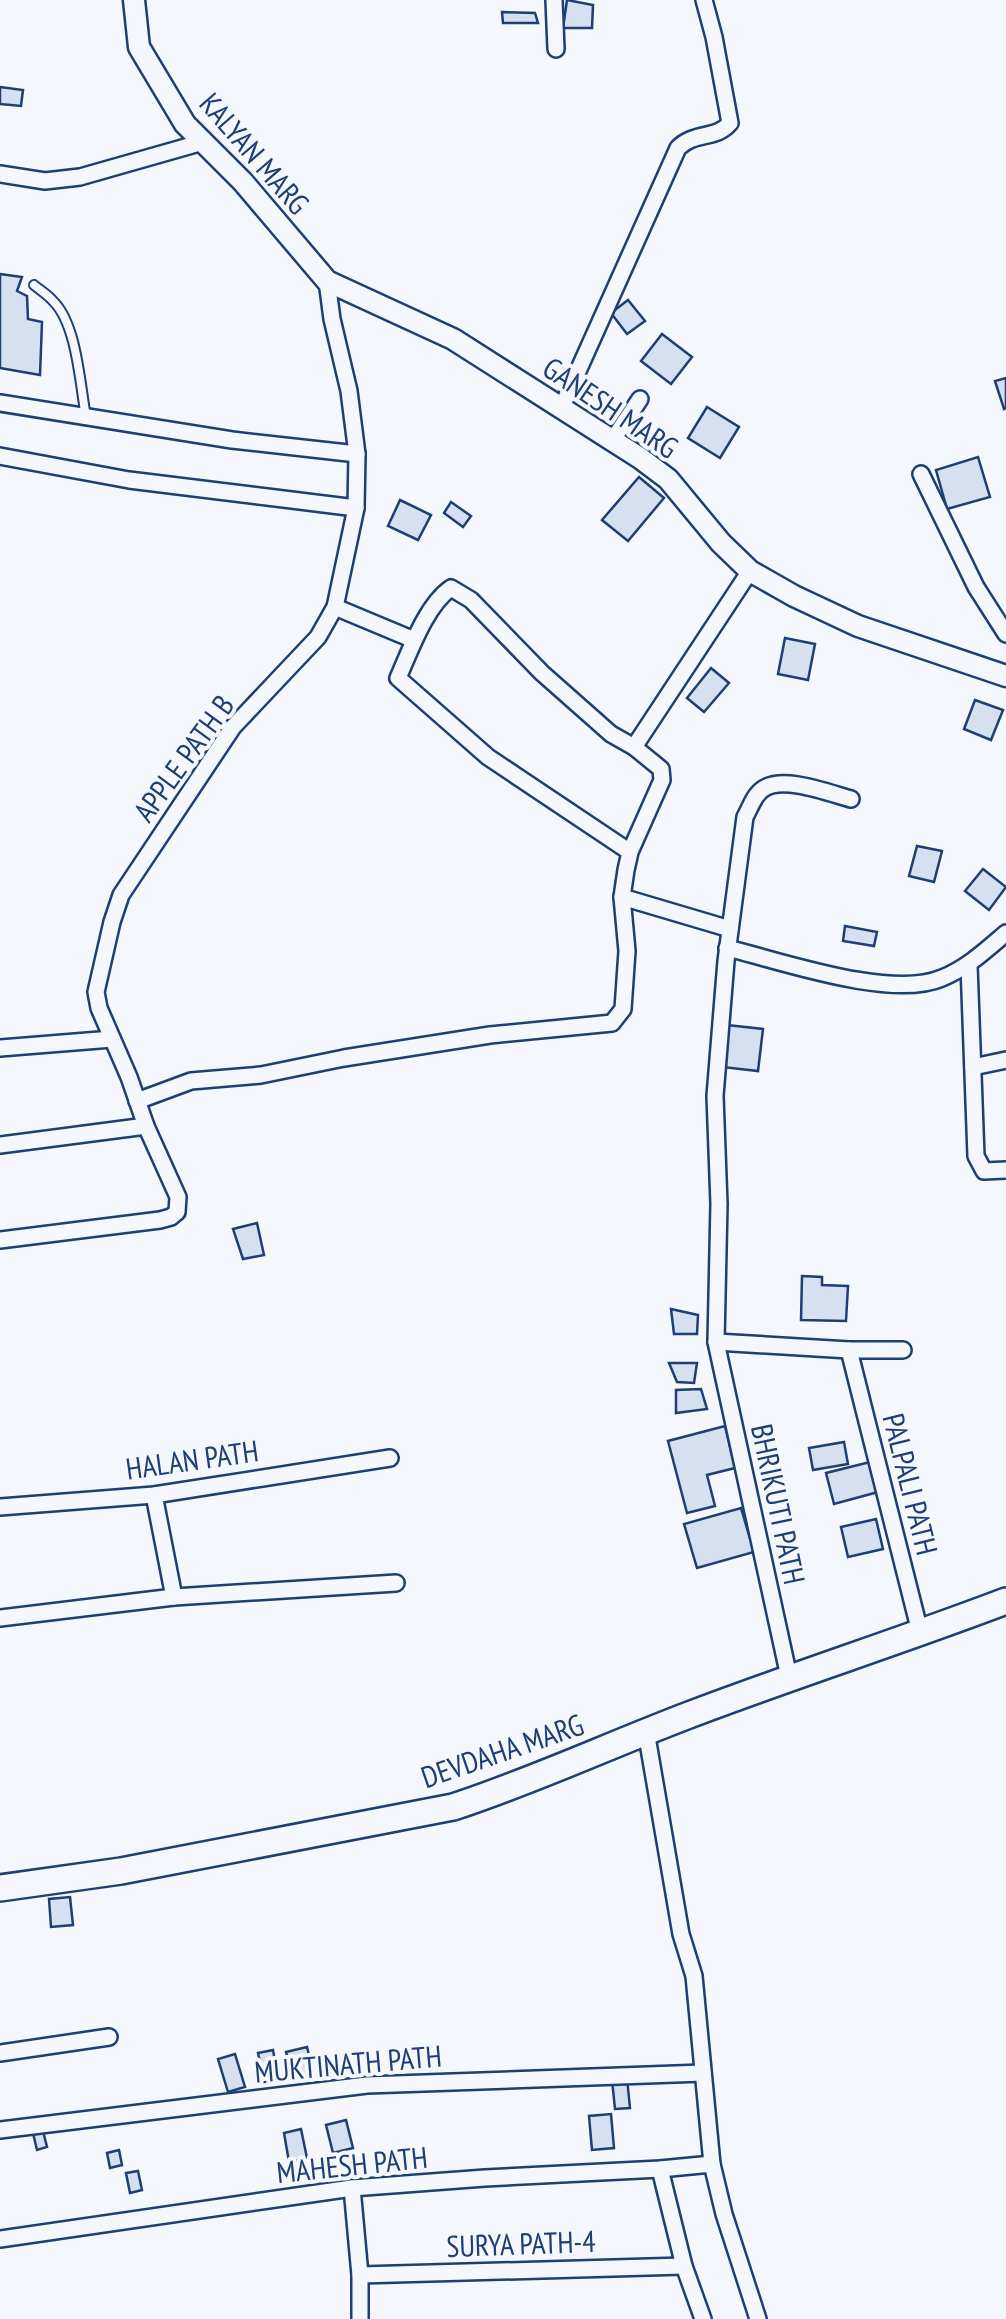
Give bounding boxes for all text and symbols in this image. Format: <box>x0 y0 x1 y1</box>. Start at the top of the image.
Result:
street label: KALYAN MARG <box>192 84 318 222</box>
street label: GANESH MARG <box>536 348 686 466</box>
street label: APPLE PATH B <box>124 687 242 829</box>
street label: PALPALI PATH <box>875 1409 947 1559</box>
street label: BHRIKUTI PATH <box>743 1420 815 1588</box>
street label: HALAN PATH <box>123 1430 261 1488</box>
street label: DEVDAHA MARG <box>416 1704 588 1796</box>
street label: MUKTINATH PATH <box>253 2035 443 2091</box>
street label: MAHESH PATH <box>275 2137 429 2191</box>
street label: SURYA PATH-4 <box>446 2221 596 2265</box>

